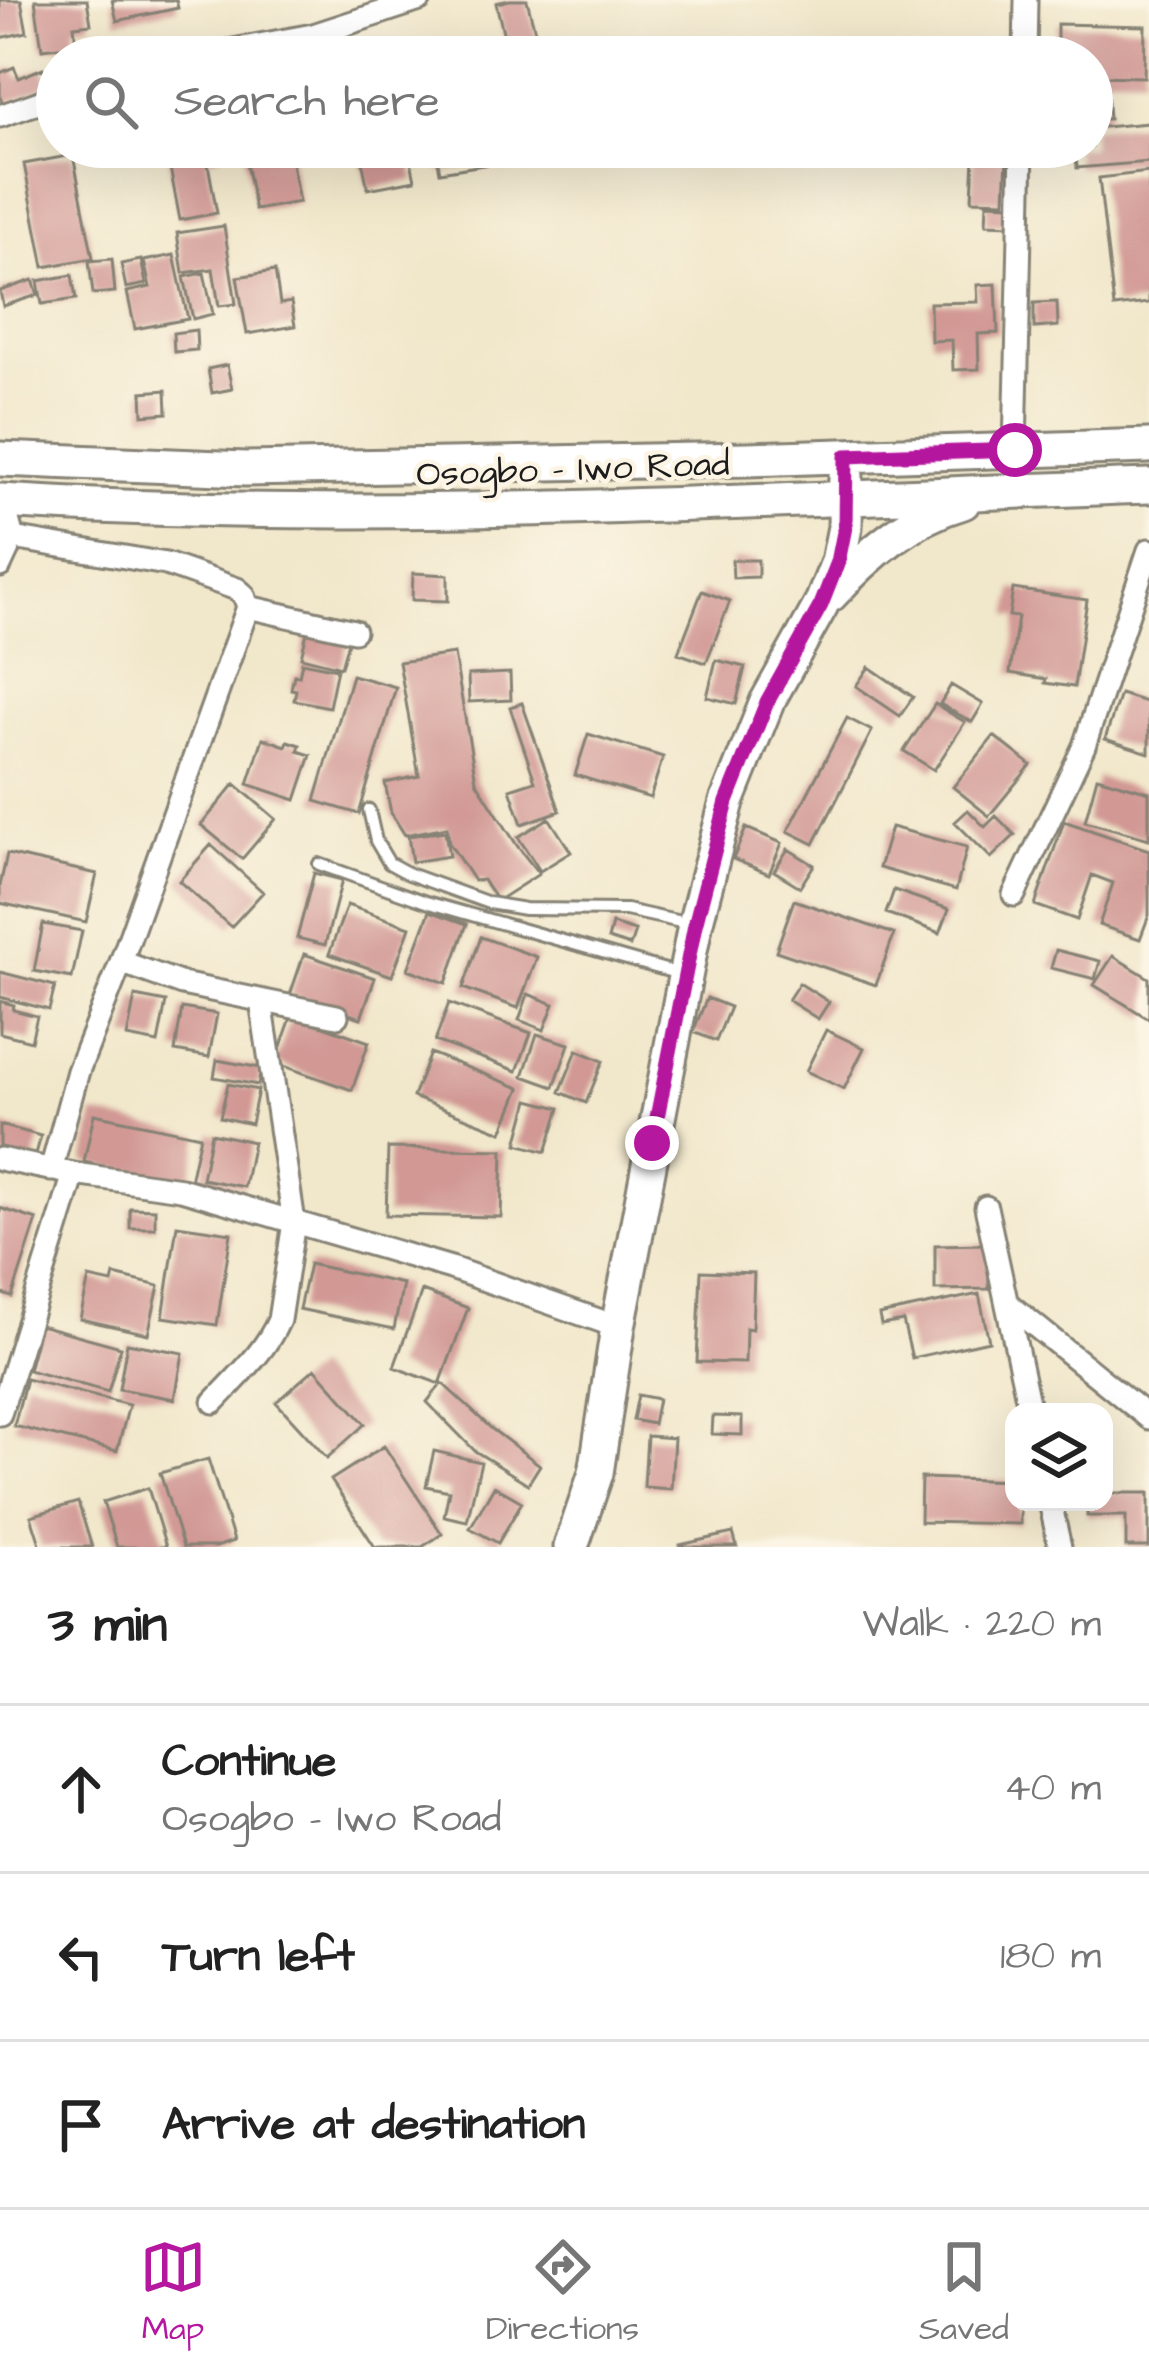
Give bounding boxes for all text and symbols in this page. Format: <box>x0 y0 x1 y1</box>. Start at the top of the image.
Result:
search box <box>36 36 1113 168</box>
icon: search <box>78 69 144 135</box>
text: Search here <box>174 71 440 133</box>
route start <box>988 423 1042 477</box>
street label: Osogbo - Iwo Road <box>416 439 731 501</box>
route end <box>625 1116 679 1170</box>
map controls <box>1005 1403 1113 1511</box>
button: layers <box>1005 1403 1113 1511</box>
text: 3 min <box>48 1590 167 1661</box>
text: Walk · 220 m <box>862 1598 1101 1652</box>
text: Continue <box>162 1731 336 1793</box>
icon: ahead <box>48 1756 114 1822</box>
text: 40 m <box>1004 1762 1101 1816</box>
text: Osogbo - Iwo Road <box>162 1793 502 1847</box>
icon: left <box>48 1924 114 1990</box>
text: Turn left <box>162 1926 355 1988</box>
text: 180 m <box>1000 1930 1101 1984</box>
icon: arrive <box>48 2092 114 2158</box>
text: Arrive at destination <box>162 2094 585 2156</box>
tab: Map <box>140 2234 206 2352</box>
tab: Directions <box>486 2234 639 2352</box>
tab: Saved <box>919 2234 1009 2352</box>

